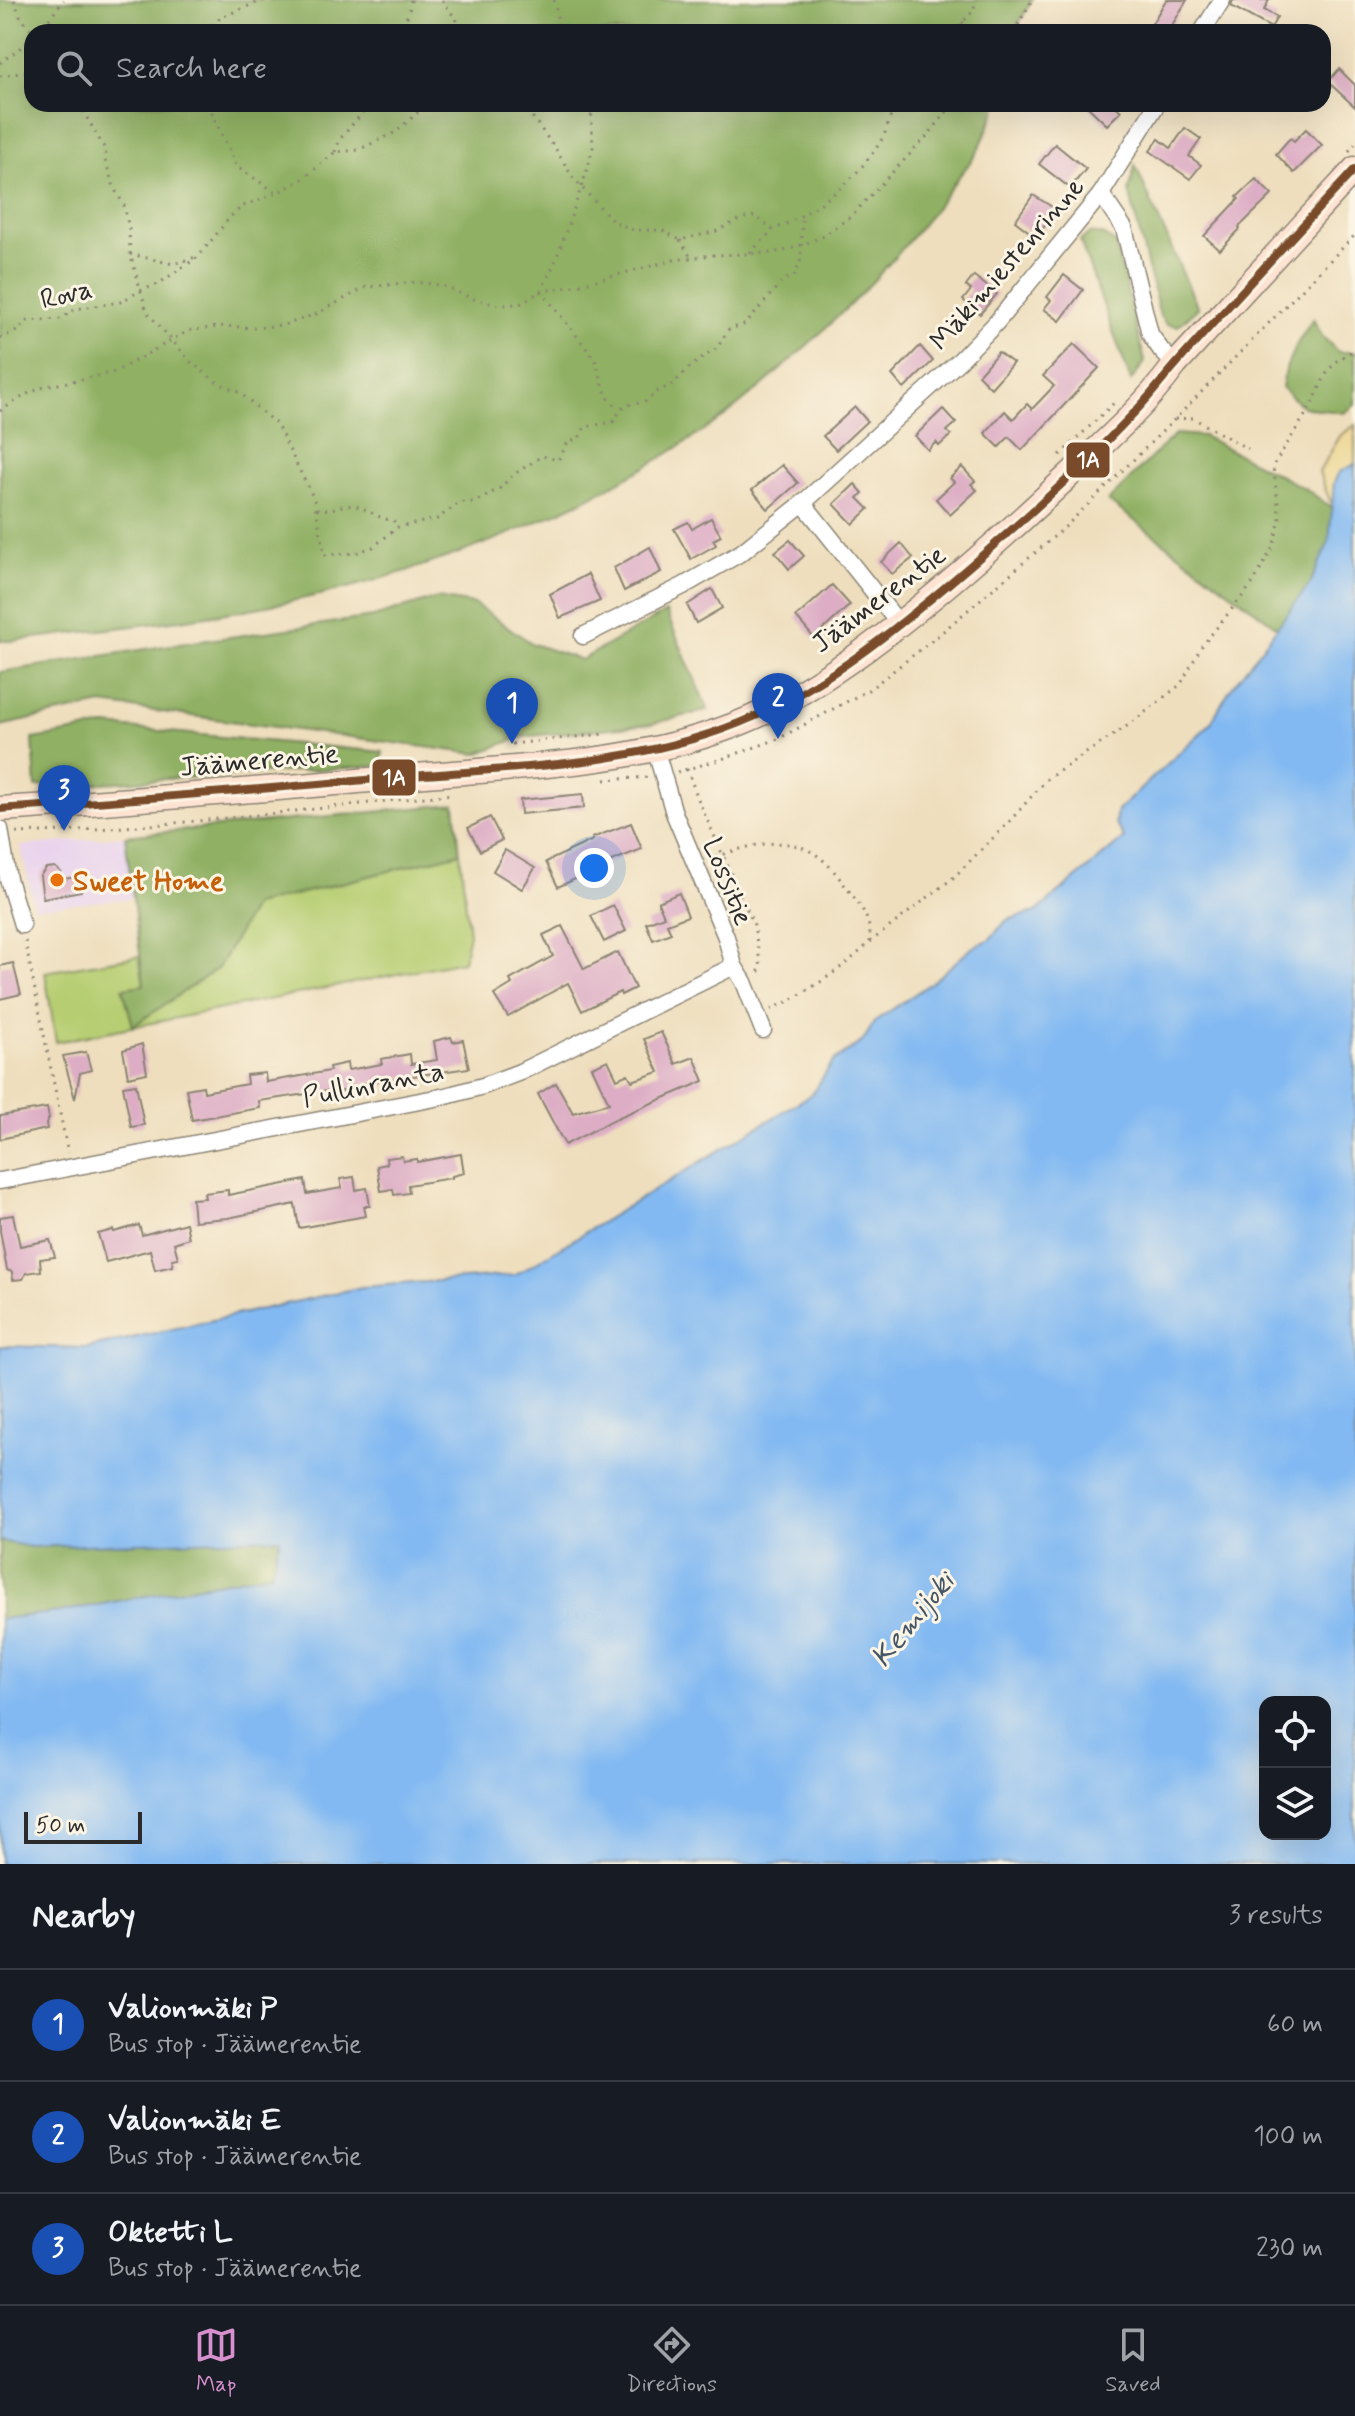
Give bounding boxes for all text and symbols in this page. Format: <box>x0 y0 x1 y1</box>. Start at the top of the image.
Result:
search box <box>24 24 1331 112</box>
icon: search <box>52 46 96 90</box>
text: Search here <box>116 49 267 88</box>
street label: Mäkimiestenrinne <box>922 170 1094 359</box>
street label: Rova <box>37 271 96 319</box>
line badge: 1A <box>1065 441 1111 479</box>
text: 1A <box>1076 447 1100 475</box>
street label: Jäämerentie <box>805 537 954 663</box>
pin: 2 <box>752 673 804 739</box>
pin: 1 <box>486 678 538 744</box>
street label: Jäämerentie <box>178 736 340 787</box>
line badge: 1A <box>371 758 417 797</box>
pin: 3 <box>38 765 90 831</box>
text: 1A <box>382 765 406 793</box>
street label: Lossitie <box>692 833 761 931</box>
your location <box>574 848 614 888</box>
place label: Sweet Home <box>73 864 224 901</box>
marker: Sweet Home <box>48 871 66 889</box>
street label: Pullinranta <box>300 1054 447 1117</box>
water label: Kemijoki <box>863 1561 966 1676</box>
map controls <box>1259 1696 1331 1840</box>
button: locate <box>1259 1696 1331 1768</box>
button: layers <box>1259 1768 1331 1840</box>
scale bar <box>24 1808 142 1844</box>
text: 50 m <box>36 1812 85 1840</box>
text: Nearby <box>32 1894 136 1939</box>
text: 3 results <box>1229 1899 1323 1933</box>
text: Valionmäki P <box>108 1989 277 2028</box>
text: 1 <box>52 2008 64 2042</box>
text: 60 m <box>1267 2008 1323 2042</box>
text: Bus stop · Jäämerentie <box>108 2028 362 2062</box>
text: Valionmäki E <box>108 2101 281 2140</box>
text: 2 <box>52 2120 64 2154</box>
text: 100 m <box>1253 2120 1323 2154</box>
text: Bus stop · Jäämerentie <box>108 2140 362 2174</box>
text: Oktetti L <box>108 2213 232 2252</box>
text: 3 <box>52 2232 64 2266</box>
text: 230 m <box>1256 2232 1323 2266</box>
text: Bus stop · Jäämerentie <box>108 2252 362 2286</box>
tab: Map <box>194 2323 238 2399</box>
tab: Directions <box>626 2323 717 2399</box>
tab: Saved <box>1105 2323 1161 2399</box>

